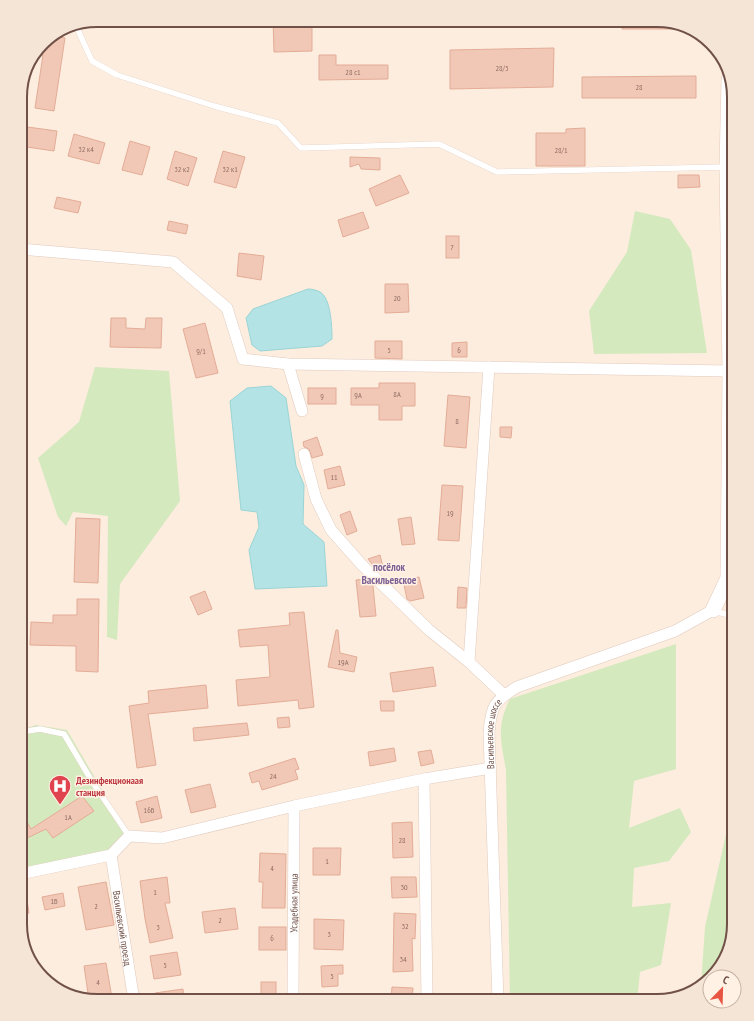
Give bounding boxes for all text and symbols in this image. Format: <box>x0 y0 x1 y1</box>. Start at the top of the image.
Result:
house number: 28/3 <box>495 63 509 73</box>
house number: 28 с1 <box>345 67 361 77</box>
house number: 28 <box>635 82 643 92</box>
house number: 32 к4 <box>78 144 94 154</box>
house number: 28/1 <box>554 145 568 155</box>
house number: 32 к2 <box>174 164 190 174</box>
house number: 32 к1 <box>222 164 238 174</box>
house number: 7 <box>450 242 454 252</box>
house number: 20 <box>393 293 401 303</box>
house number: 5 <box>387 345 391 355</box>
house number: 6 <box>457 345 461 355</box>
house number: 9/1 <box>196 346 206 356</box>
house number: 8А <box>393 389 401 399</box>
house number: 9А <box>354 390 362 400</box>
house number: 9 <box>320 391 324 401</box>
house number: 8 <box>455 416 459 426</box>
house number: 11 <box>330 472 338 482</box>
house number: 19 <box>446 508 454 518</box>
district label: посёлок Васильевское <box>361 560 417 587</box>
house number: 19А <box>338 657 349 667</box>
street label: Васильевское шоссе <box>482 695 504 769</box>
house number: 24 <box>269 771 277 781</box>
hospital icon: Дезинфекционаая станция <box>47 773 73 806</box>
place label: Дезинфекционаая станция <box>76 774 143 799</box>
house number: 16Б <box>144 805 155 815</box>
house number: 1А <box>64 812 72 822</box>
house number: 28 <box>398 835 406 845</box>
house number: 1 <box>325 856 329 866</box>
house number: 4 <box>270 863 274 873</box>
street label: Усадебная улица <box>287 873 300 933</box>
house number: 30 <box>400 882 408 892</box>
house number: 1 <box>153 887 157 897</box>
street label: Васильевский проезд <box>110 890 135 967</box>
house number: 1Б <box>50 896 58 906</box>
house number: 2 <box>94 901 98 911</box>
house number: 2 <box>218 915 222 925</box>
house number: 32 <box>401 921 409 931</box>
house number: 3 <box>156 922 160 932</box>
house number: 3 <box>327 929 331 939</box>
house number: 6 <box>270 933 274 943</box>
house number: 34 <box>399 954 407 964</box>
house number: 5 <box>163 960 167 970</box>
north arrow <box>702 969 742 1009</box>
house number: 5 <box>330 971 334 981</box>
text: С <box>721 972 731 987</box>
house number: 4 <box>96 977 100 987</box>

